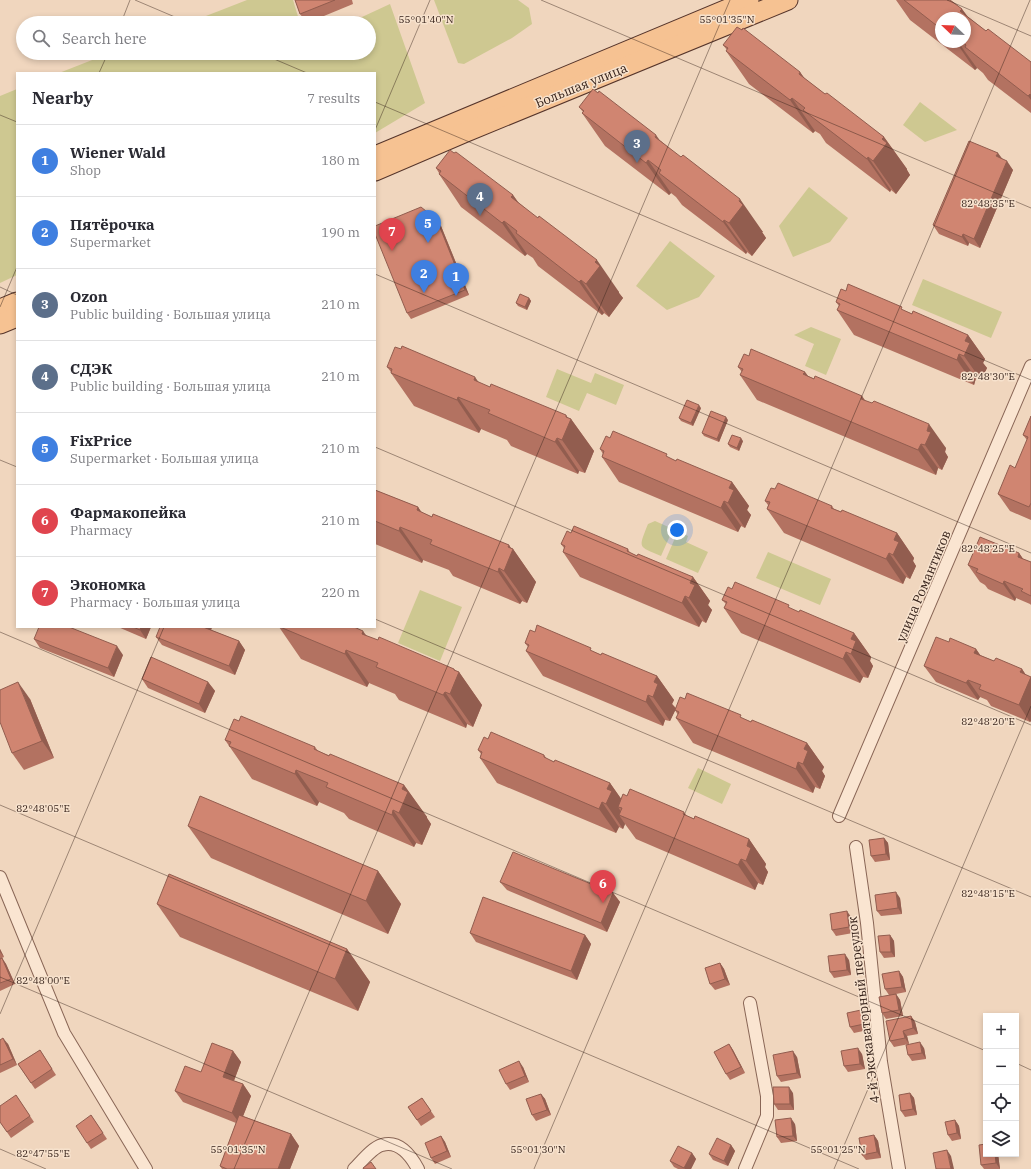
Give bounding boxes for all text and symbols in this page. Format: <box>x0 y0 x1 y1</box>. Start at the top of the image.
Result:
north arrow <box>935 12 971 48</box>
text: 55°01'40"N <box>399 13 454 26</box>
text: 55°01'35"N <box>700 13 755 26</box>
search box <box>16 16 376 60</box>
icon: search <box>30 27 52 49</box>
text: Search here <box>62 29 147 48</box>
street label: Большая улица <box>533 59 630 112</box>
text: Nearby <box>32 87 93 109</box>
text: 7 results <box>307 90 360 107</box>
pin: 3 <box>624 130 650 163</box>
text: Wiener Wald <box>70 143 166 162</box>
text: 1 <box>41 152 49 169</box>
text: 180 m <box>321 152 360 169</box>
text: Shop <box>70 162 101 179</box>
pin: 4 <box>467 183 493 216</box>
text: 82°48'35"E <box>961 197 1015 210</box>
pin: 5 <box>415 210 441 243</box>
text: Пятёрочка <box>70 215 155 234</box>
pin: 7 <box>379 218 405 251</box>
text: 2 <box>41 224 49 241</box>
text: 190 m <box>321 224 360 241</box>
text: Supermarket <box>70 234 151 251</box>
pin: 2 <box>411 260 437 293</box>
pin: 1 <box>443 263 469 296</box>
text: Ozon <box>70 287 108 306</box>
text: 3 <box>41 296 49 313</box>
text: 210 m <box>321 296 360 313</box>
text: Public building · Большая улица <box>70 306 271 323</box>
text: СДЭК <box>70 359 113 378</box>
text: 4 <box>41 368 49 385</box>
text: 210 m <box>321 368 360 385</box>
text: 82°48'30"E <box>961 370 1015 383</box>
text: Public building · Большая улица <box>70 378 271 395</box>
text: FixPrice <box>70 431 132 450</box>
text: 5 <box>41 440 49 457</box>
text: 210 m <box>321 440 360 457</box>
text: Supermarket · Большая улица <box>70 450 259 467</box>
text: Фармакопейка <box>70 503 186 522</box>
text: 6 <box>41 512 49 529</box>
text: 210 m <box>321 512 360 529</box>
your location <box>667 520 687 540</box>
text: Pharmacy <box>70 522 132 539</box>
street label: улица Романтиков <box>892 528 955 645</box>
text: 82°48'25"E <box>961 542 1015 555</box>
text: Экономка <box>70 575 146 594</box>
text: 7 <box>41 584 49 601</box>
text: 220 m <box>321 584 360 601</box>
text: Pharmacy · Большая улица <box>70 594 240 611</box>
text: 82°48'20"E <box>961 715 1015 728</box>
text: 82°48'05"E <box>16 802 70 815</box>
pin: 6 <box>590 870 616 903</box>
text: 82°48'15"E <box>961 887 1015 900</box>
street label: 4-й Экскаваторный переулок <box>844 915 883 1104</box>
text: 82°48'00"E <box>16 974 70 987</box>
map controls <box>983 1013 1019 1157</box>
button: + <box>983 1013 1019 1049</box>
button: − <box>983 1049 1019 1085</box>
button: locate <box>983 1085 1019 1121</box>
button: layers <box>983 1121 1019 1157</box>
text: 55°01'35"N <box>211 1143 266 1156</box>
text: 55°01'30"N <box>511 1143 566 1156</box>
text: 55°01'25"N <box>811 1143 866 1156</box>
text: 82°47'55"E <box>16 1147 70 1160</box>

